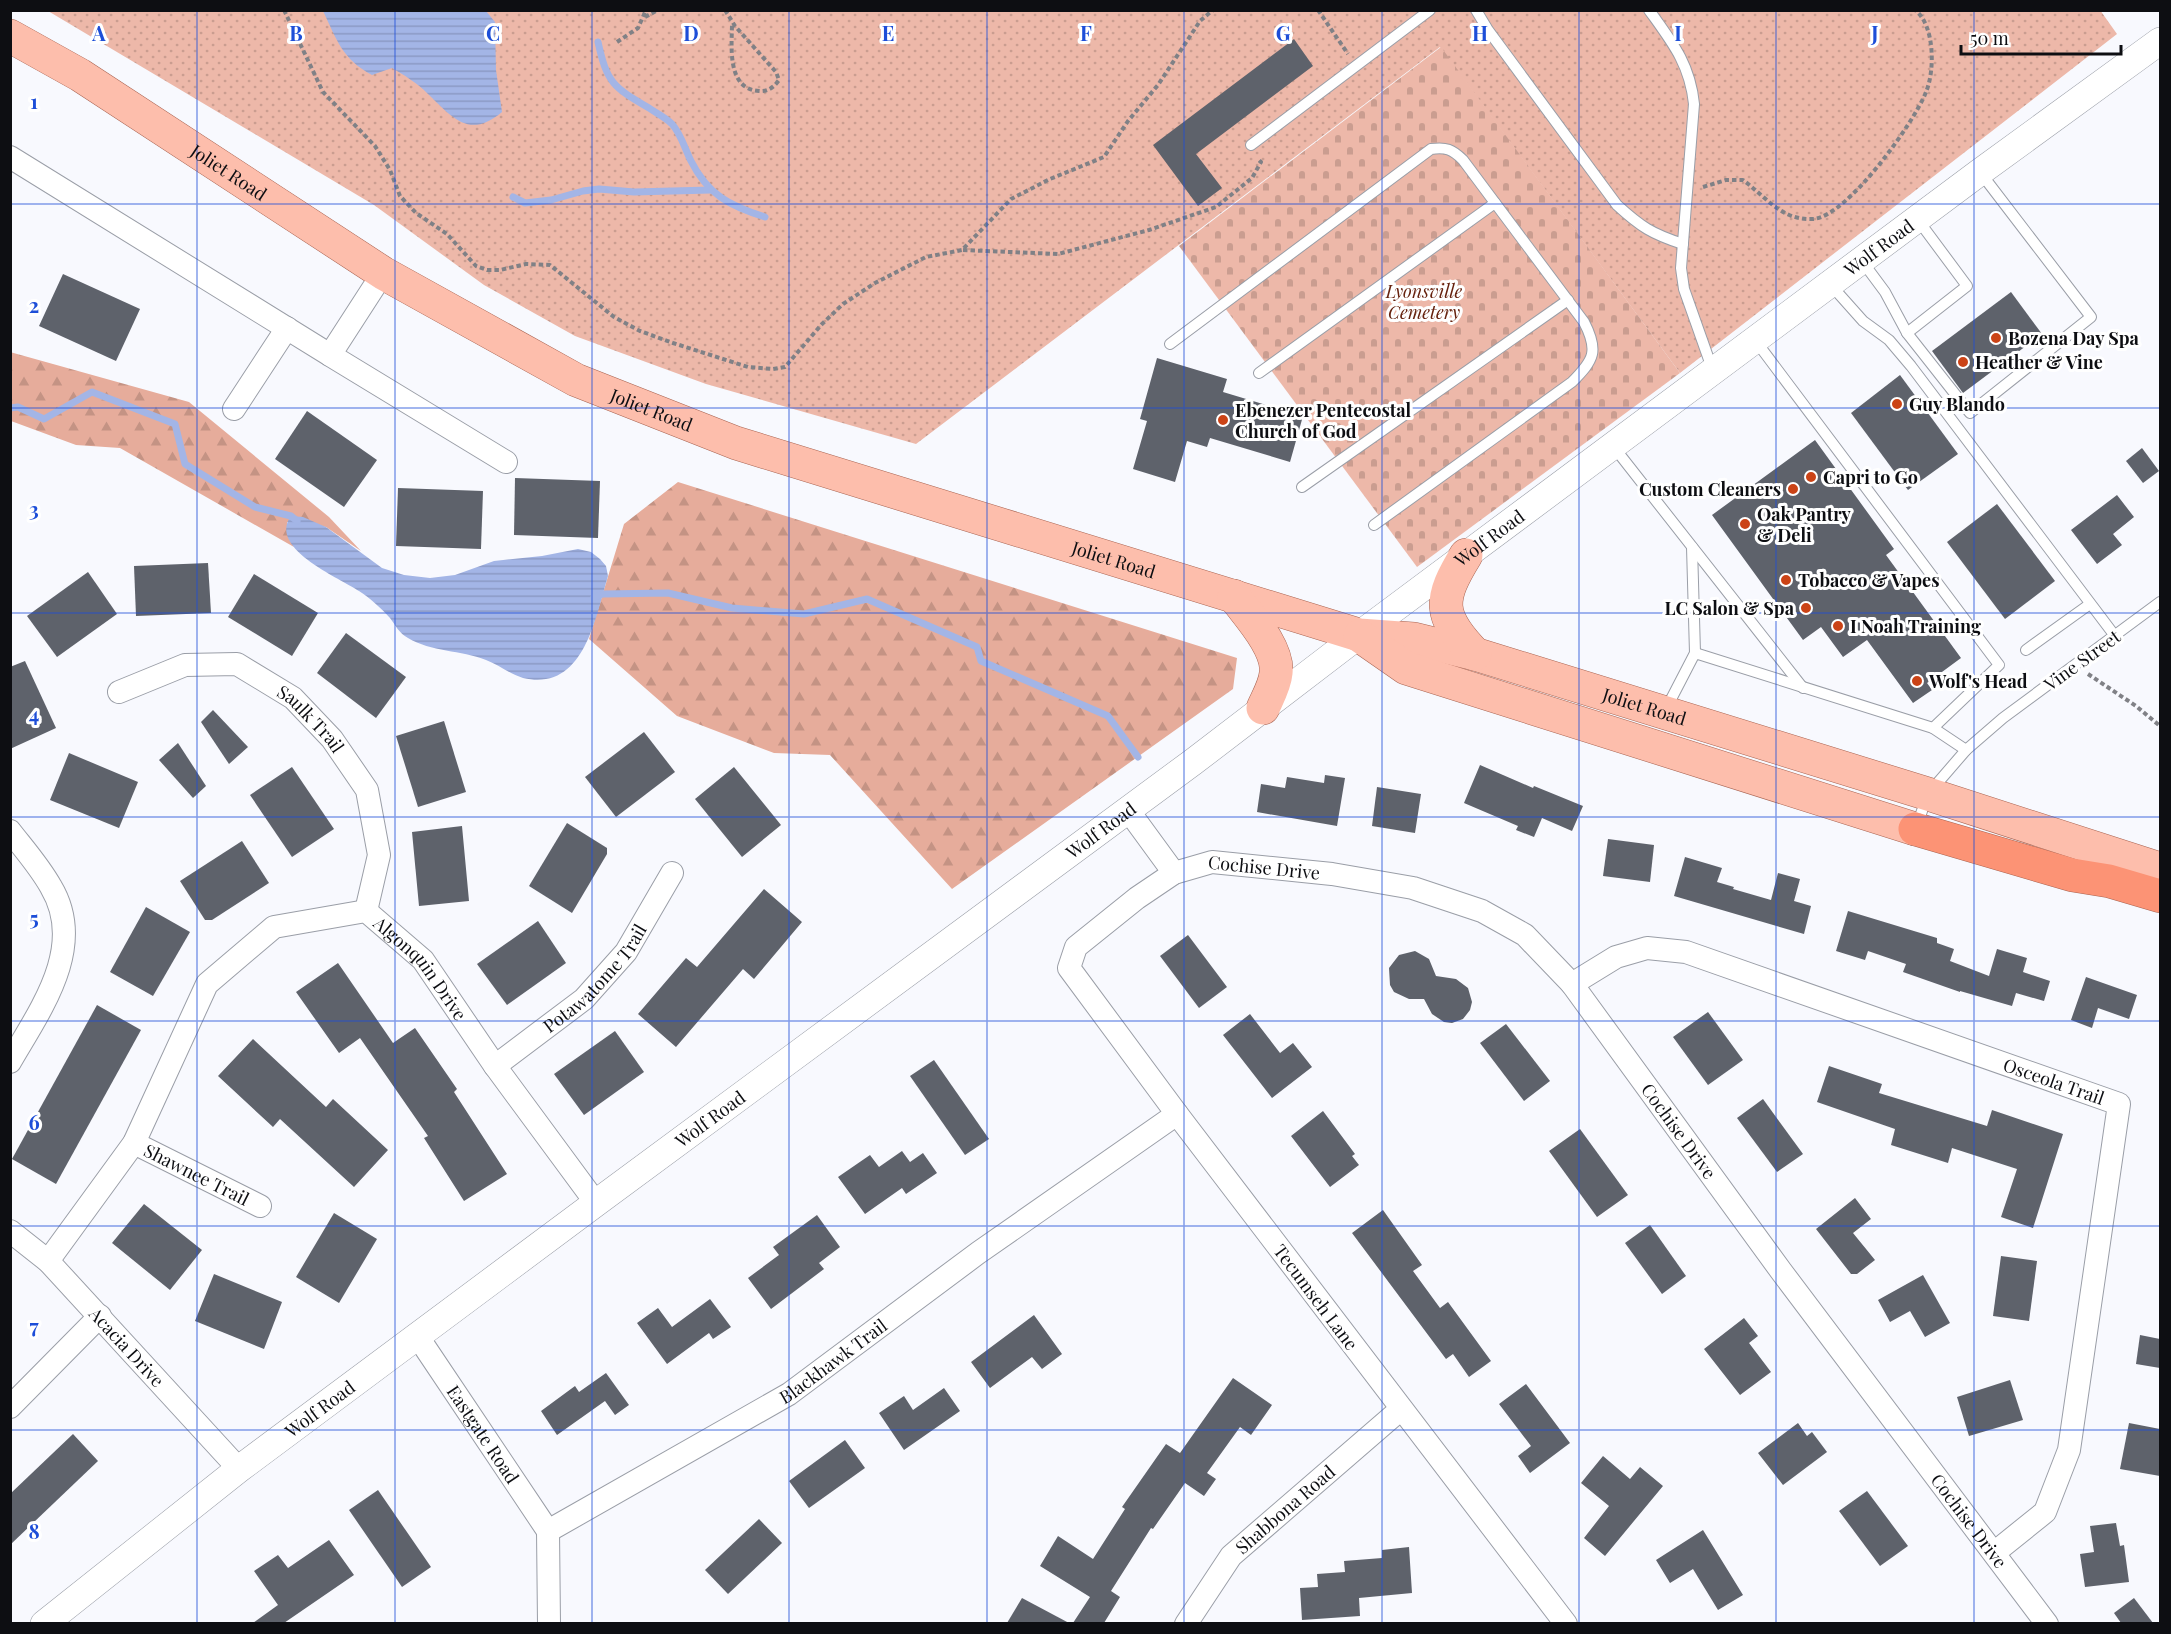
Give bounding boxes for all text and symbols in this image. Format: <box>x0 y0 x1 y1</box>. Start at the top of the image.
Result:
scale bar <box>1961 18 2122 56</box>
text: A <box>91 19 106 46</box>
text: B <box>289 19 303 46</box>
text: C <box>486 19 500 46</box>
text: D <box>683 19 699 46</box>
text: E <box>882 19 894 46</box>
text: F <box>1080 19 1092 46</box>
text: G <box>1276 19 1291 46</box>
text: H <box>1472 19 1488 46</box>
text: I <box>1674 19 1682 46</box>
text: J <box>1870 19 1879 46</box>
text: 50 m <box>1970 26 2009 50</box>
text: 1 <box>30 87 38 114</box>
street label: Joliet Road <box>185 138 272 206</box>
street label: Wolf Road <box>1838 213 1919 282</box>
park label: Lyonsville Cemetery <box>1385 279 1462 324</box>
text: 2 <box>29 291 39 318</box>
place label: Bozena Day Spa <box>2008 326 2140 350</box>
marker: Bozena Day Spa <box>1989 331 2003 345</box>
place label: Heather & Vine <box>1975 350 2103 374</box>
marker: Heather & Vine <box>1956 355 1970 369</box>
street label: Joliet Road <box>606 382 697 437</box>
place label: Guy Blando <box>1909 392 2005 416</box>
marker: Guy Blando <box>1890 397 1904 411</box>
place label: Ebenezer Pentecostal Church of God <box>1235 398 1411 443</box>
marker: Ebenezer Pentecostal Church of God <box>1216 413 1230 427</box>
place label: Capri to Go <box>1823 465 1918 489</box>
marker: Capri to Go <box>1804 470 1818 484</box>
place label: Custom Cleaners <box>1639 477 1781 501</box>
marker: Custom Cleaners <box>1786 482 1800 496</box>
text: 3 <box>29 495 39 522</box>
place label: Oak Pantry & Deli <box>1757 502 1852 547</box>
street label: Wolf Road <box>1449 504 1529 572</box>
marker: Oak Pantry & Deli <box>1738 517 1752 531</box>
street label: Joliet Road <box>1068 535 1159 584</box>
place label: Tobacco & Vapes <box>1798 568 1939 592</box>
marker: Tobacco & Vapes <box>1779 573 1793 587</box>
place label: LC Salon & Spa <box>1664 596 1795 620</box>
marker: LC Salon & Spa <box>1799 601 1813 615</box>
place label: I Noah Training <box>1850 614 1981 638</box>
marker: I Noah Training <box>1831 619 1845 633</box>
street label: Vine Street <box>2038 624 2125 696</box>
place label: Wolf's Head <box>1928 669 2028 693</box>
marker: Wolf's Head <box>1910 674 1924 688</box>
street label: Saulk Trail <box>273 679 350 757</box>
street label: Joliet Road <box>1599 682 1690 731</box>
text: 4 <box>29 700 39 727</box>
street label: Wolf Road <box>1060 796 1141 864</box>
street label: Cochise Drive <box>1207 850 1321 885</box>
text: 5 <box>29 904 39 931</box>
street label: Algonquin Drive <box>368 910 472 1025</box>
street label: Potawatome Trail <box>538 919 652 1038</box>
street label: Osceola Trail <box>2000 1052 2108 1110</box>
street label: Cochise Drive <box>1636 1078 1722 1183</box>
street label: Wolf Road <box>669 1085 750 1153</box>
text: 6 <box>28 1108 40 1135</box>
street label: Shawnee Trail <box>140 1138 253 1211</box>
street label: Tecumseh Lane <box>1268 1239 1364 1355</box>
street label: Acacia Drive <box>83 1301 170 1392</box>
text: 7 <box>29 1312 39 1339</box>
street label: Blackhawk Trail <box>775 1313 892 1409</box>
street label: Wolf Road <box>279 1374 360 1443</box>
street label: Eastgate Road <box>442 1380 525 1488</box>
street label: Shabbona Road <box>1230 1459 1340 1559</box>
street label: Cochise Drive <box>1926 1469 2013 1573</box>
text: 8 <box>28 1517 40 1544</box>

